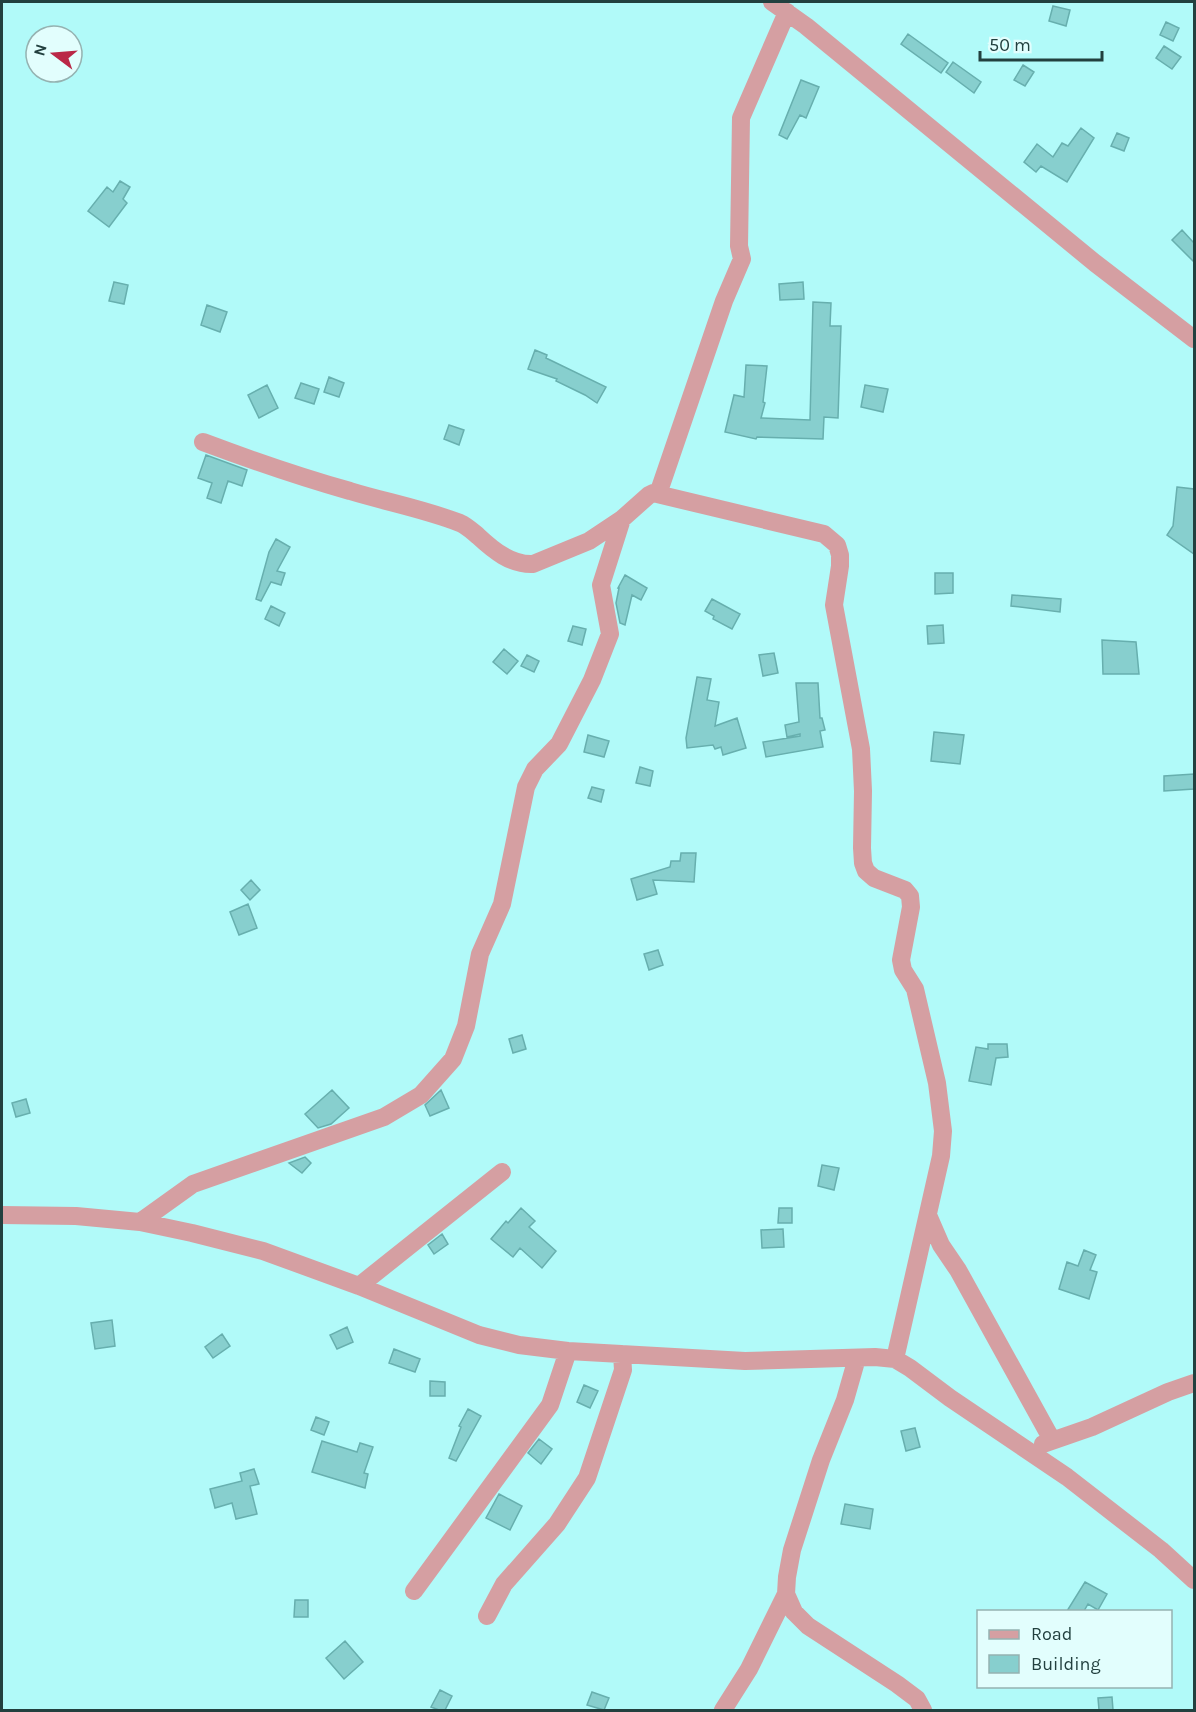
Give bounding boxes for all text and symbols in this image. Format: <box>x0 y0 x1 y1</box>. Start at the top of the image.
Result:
north arrow <box>24 24 84 84</box>
scale bar <box>980 24 1102 62</box>
text: 50 m <box>989 34 1031 56</box>
text: N <box>29 42 51 58</box>
legend <box>977 1610 1172 1688</box>
text: Road <box>1031 1623 1072 1645</box>
text: Building <box>1031 1653 1101 1675</box>

